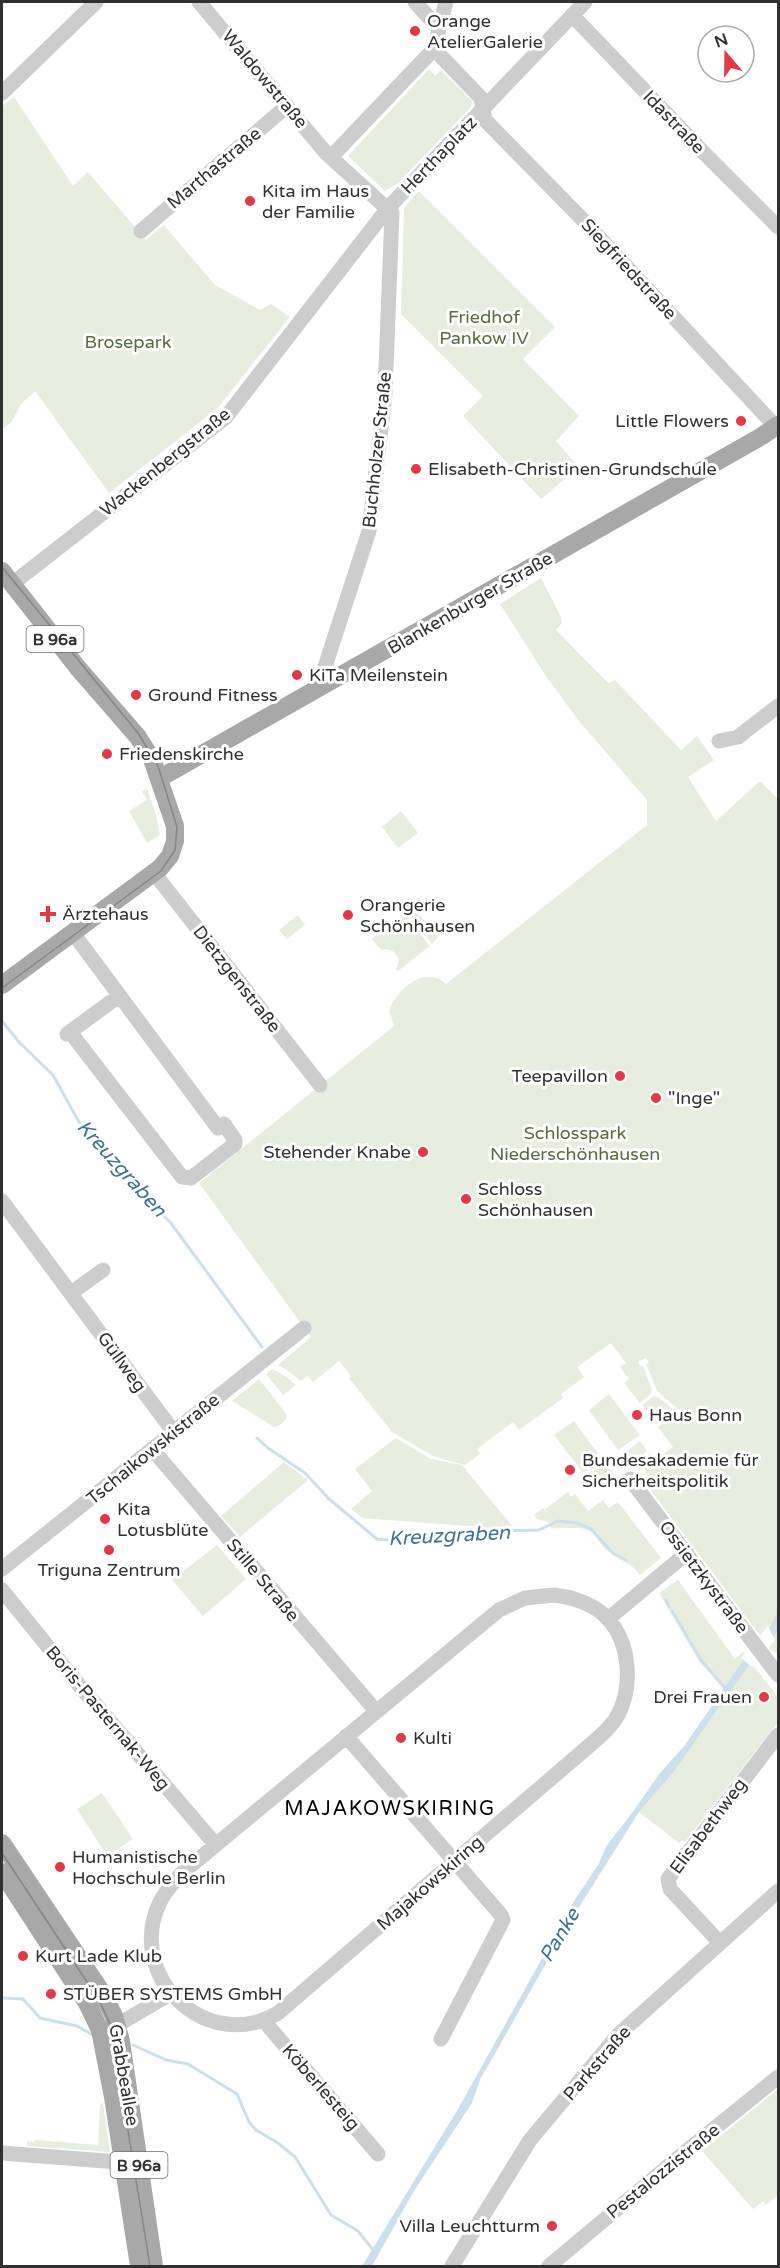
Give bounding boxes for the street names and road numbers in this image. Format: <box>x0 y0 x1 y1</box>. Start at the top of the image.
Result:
street label: Waldowstraße <box>217 25 313 133</box>
street label: Idastraße <box>638 86 710 158</box>
street label: Herthaplatz <box>396 111 482 199</box>
street label: Marthastraße <box>163 122 265 214</box>
street label: Siegfriedstraße <box>577 214 681 324</box>
street label: Buchholzer Straße <box>358 371 396 529</box>
street label: Wackenbergstraße <box>95 403 235 521</box>
street label: Blankenburger Straße <box>384 547 556 659</box>
road number: B 96a <box>26 626 84 652</box>
street label: Dietzgenstraße <box>188 921 286 1037</box>
street label: Güllweg <box>93 1328 151 1396</box>
street label: Tschaikowskistraße <box>82 1389 224 1509</box>
street label: Ossietzkystraße <box>654 1516 754 1638</box>
street label: Stille Straße <box>222 1534 304 1626</box>
street label: Boris-Pasternak-Weg <box>41 1641 175 1795</box>
street label: Elisabethweg <box>665 1774 751 1878</box>
street label: Majakowskiring <box>372 1831 488 1935</box>
street label: Parkstraße <box>559 2021 635 2105</box>
street label: Grabbeallee <box>104 2022 144 2128</box>
street label: Köberlesteig <box>277 2039 365 2135</box>
street label: Pestalozzistraße <box>602 2119 724 2223</box>
road number: B 96a <box>110 2152 168 2178</box>

